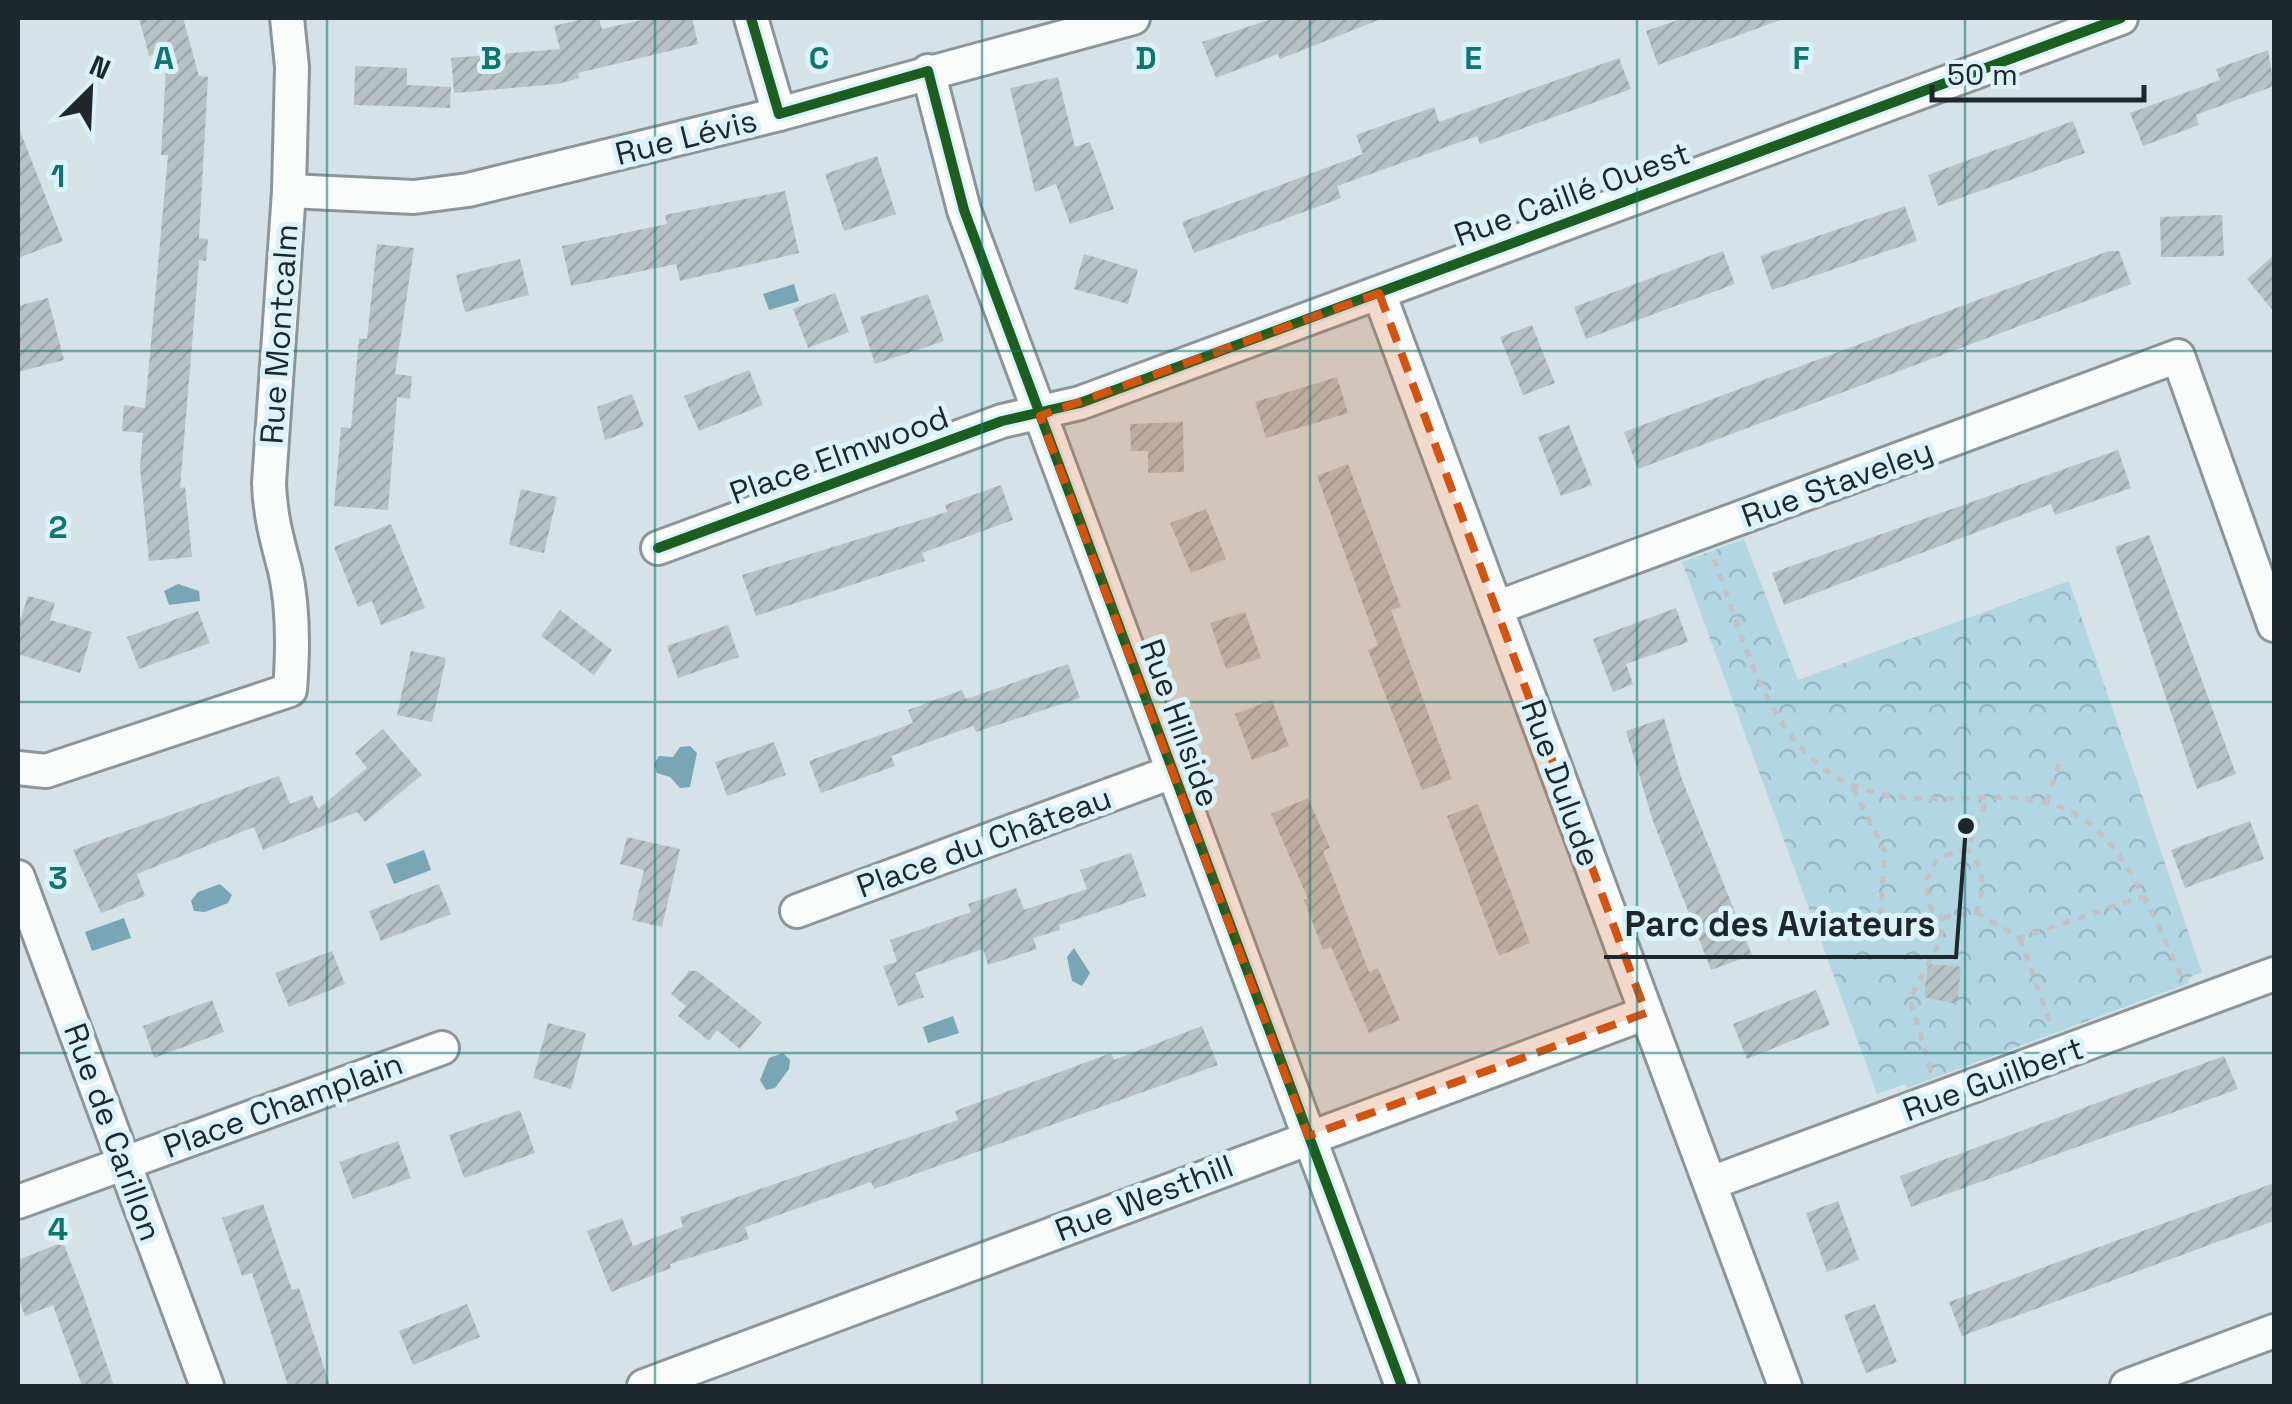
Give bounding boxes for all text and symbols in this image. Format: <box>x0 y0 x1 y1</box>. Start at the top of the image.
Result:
text: A <box>154 38 174 78</box>
text: B <box>480 38 502 78</box>
text: C <box>809 38 829 78</box>
text: D <box>1135 38 1157 78</box>
text: E <box>1464 38 1482 78</box>
text: F <box>1792 38 1810 78</box>
north arrow <box>40 40 140 140</box>
scale bar <box>1932 40 2144 102</box>
text: N <box>84 47 116 87</box>
text: 50 m <box>1947 55 2018 94</box>
street label: Rue Lévis <box>611 100 761 174</box>
street label: Rue Caillé Ouest <box>1449 133 1695 255</box>
text: 1 <box>51 156 65 196</box>
street label: Rue Montcalm <box>251 223 307 445</box>
street label: Place Elmwood <box>724 397 954 513</box>
street label: Rue Staveley <box>1736 430 1938 536</box>
text: 2 <box>48 507 68 547</box>
street label: Rue Hillside <box>1131 634 1229 812</box>
street label: Rue Dulude <box>1512 694 1610 872</box>
street label: Place du Château <box>851 777 1117 907</box>
text: 3 <box>48 858 68 898</box>
callout: Parc des Aviateurs <box>1604 892 1956 957</box>
text: Parc des Aviateurs <box>1624 902 1936 946</box>
street label: Rue de Carillon <box>55 1018 171 1246</box>
street label: Rue Guilbert <box>1897 1028 2089 1130</box>
street label: Place Champlain <box>158 1043 408 1167</box>
street label: Rue Westhill <box>1049 1146 1239 1250</box>
text: 4 <box>48 1209 68 1249</box>

